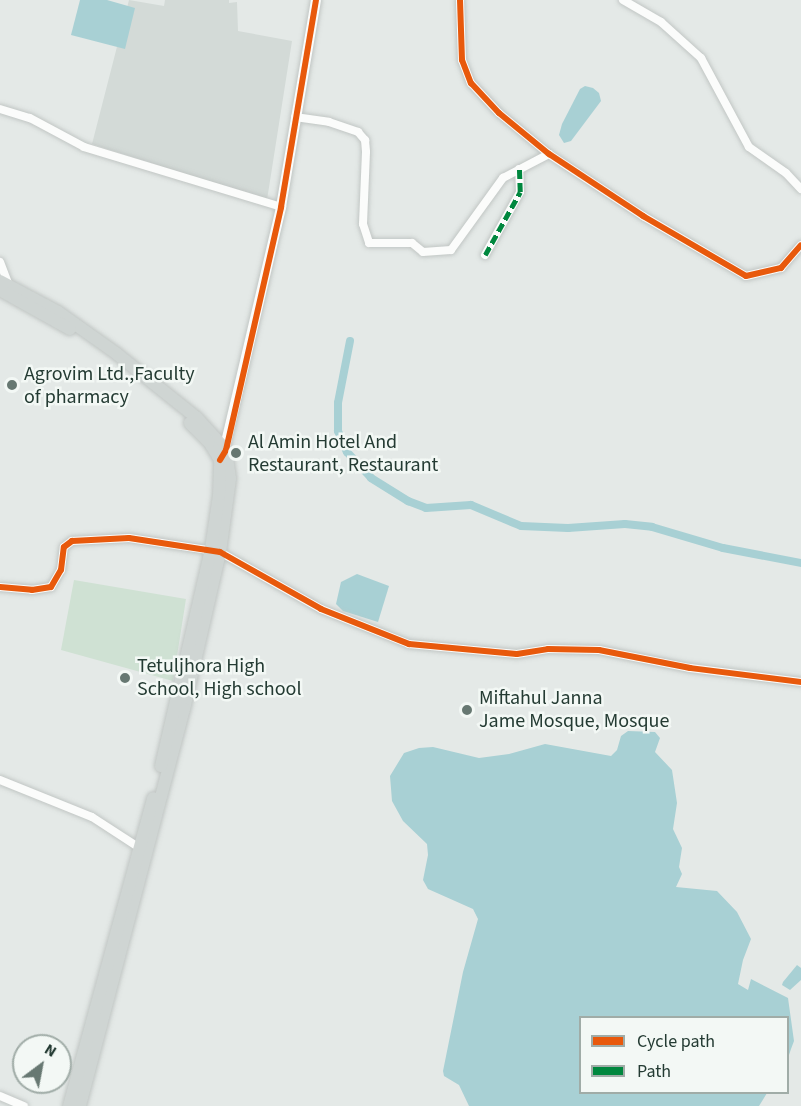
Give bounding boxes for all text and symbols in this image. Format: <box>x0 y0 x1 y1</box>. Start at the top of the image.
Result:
place label: Agrovim Ltd.,Faculty of pharmacy <box>24 362 195 409</box>
marker: Agrovim Ltd.,Faculty of pharmacy <box>5 378 19 392</box>
place label: Al Amin Hotel And Restaurant, Restaurant <box>248 430 438 477</box>
marker: Al Amin Hotel And Restaurant, Restaurant <box>229 446 243 460</box>
place label: Tetuljhora High School, High school <box>137 654 302 701</box>
marker: Tetuljhora High School, High school <box>118 671 132 685</box>
place label: Miftahul Janna Jame Mosque, Mosque <box>479 686 669 733</box>
marker: Miftahul Janna Jame Mosque, Mosque <box>460 703 474 717</box>
legend <box>579 1016 789 1094</box>
text: Cycle path <box>637 1029 715 1054</box>
north arrow <box>12 1034 72 1094</box>
text: N <box>40 1038 61 1063</box>
text: Path <box>637 1059 671 1084</box>

